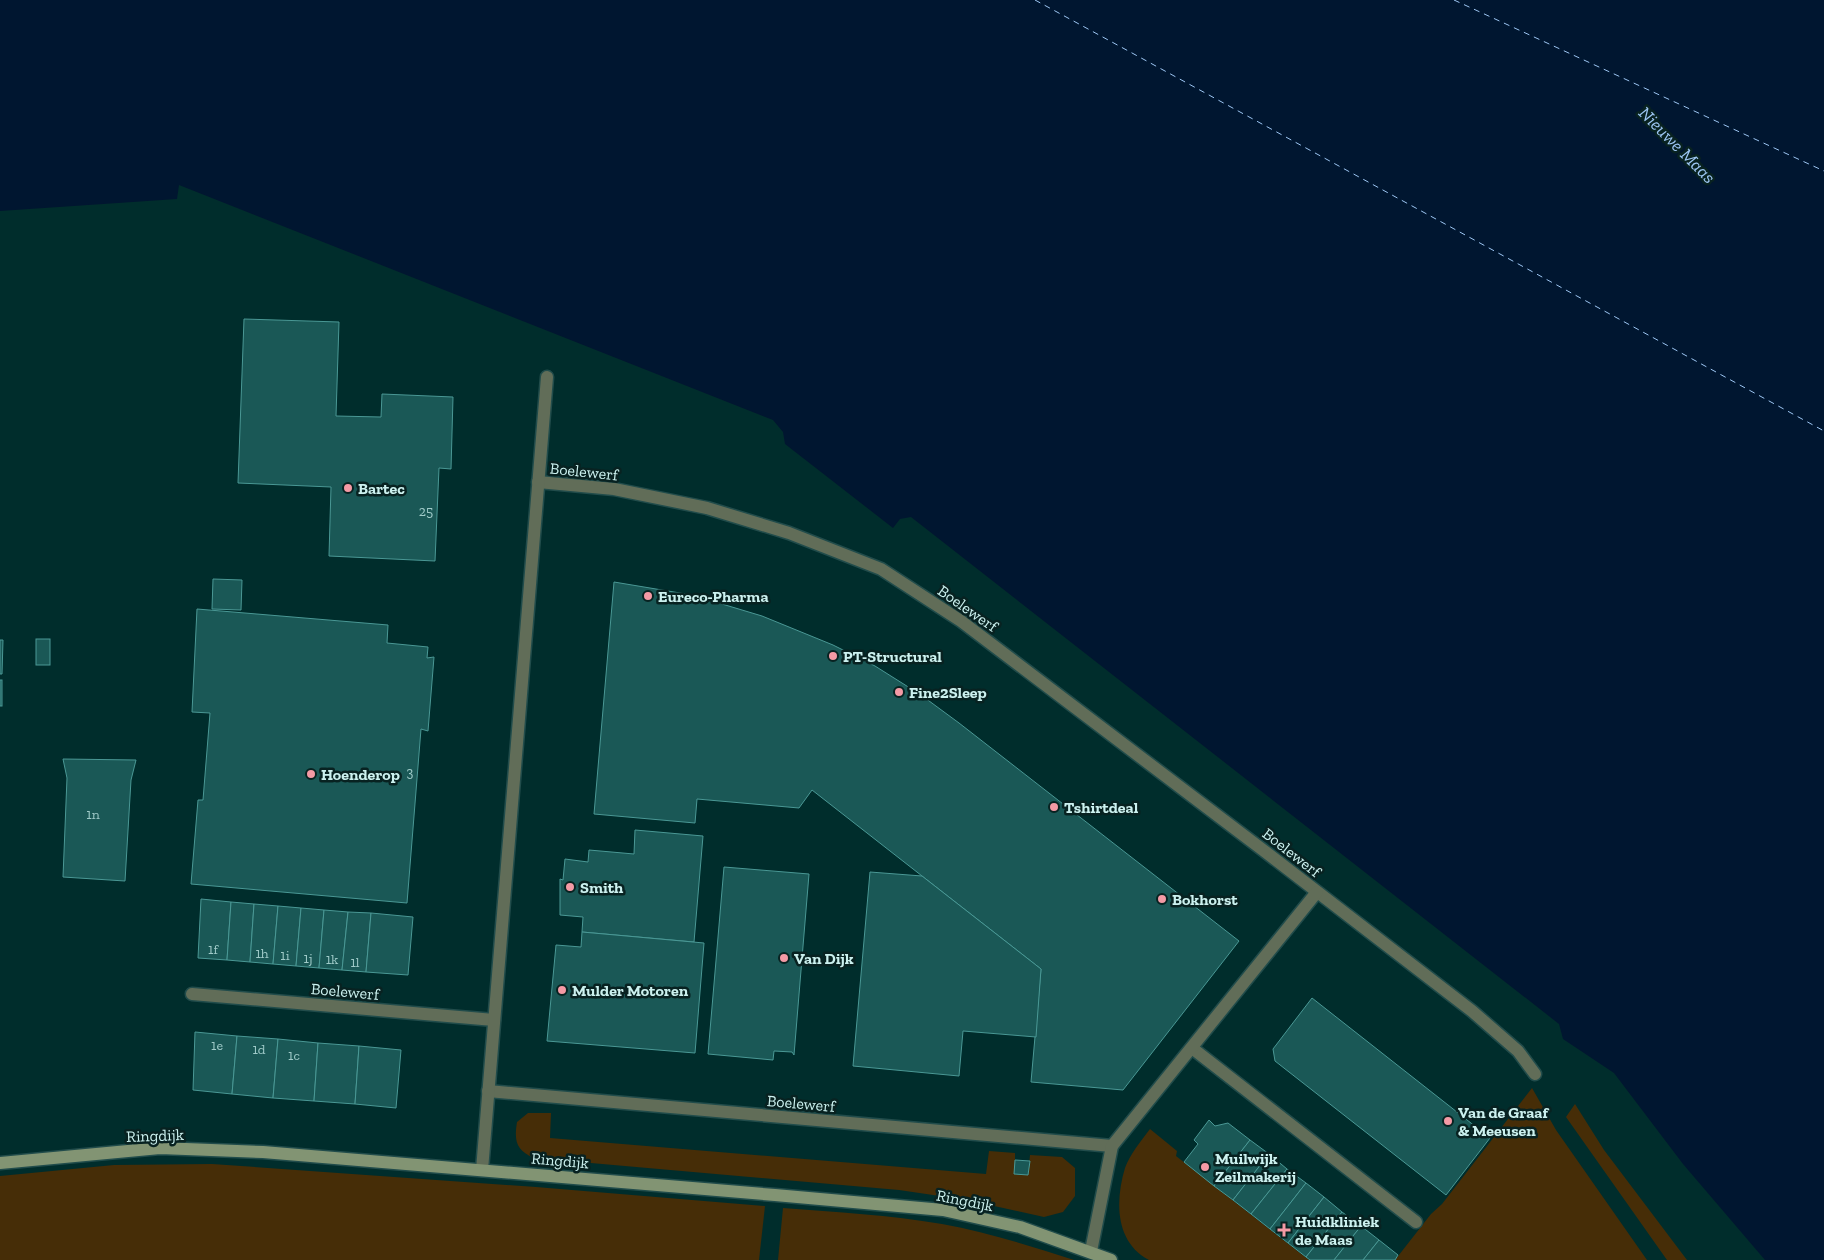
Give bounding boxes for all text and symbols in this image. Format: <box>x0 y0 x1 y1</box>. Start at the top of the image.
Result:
water label: Nieuwe Maas <box>1634 102 1720 188</box>
street label: Boelewerf <box>549 458 621 485</box>
place label: Bartec <box>358 479 405 498</box>
marker: Bartec <box>342 482 354 494</box>
house number: 25 <box>419 503 433 520</box>
street label: Boelewerf <box>934 581 1003 637</box>
place label: Eureco-Pharma <box>658 587 768 606</box>
marker: Eureco-Pharma <box>642 590 654 602</box>
place label: PT-Structural <box>843 647 942 666</box>
marker: PT-Structural <box>827 650 839 662</box>
place label: Fine2Sleep <box>909 683 987 702</box>
marker: Fine2Sleep <box>893 686 905 698</box>
house number: 3 <box>407 764 414 781</box>
place label: Hoenderop <box>321 765 400 784</box>
marker: Hoenderop <box>305 768 317 780</box>
place label: Tshirtdeal <box>1064 798 1139 817</box>
marker: Tshirtdeal <box>1048 801 1060 813</box>
house number: 1n <box>86 806 100 823</box>
street label: Boelewerf <box>1259 824 1326 882</box>
place label: Smith <box>580 878 624 897</box>
marker: Smith <box>564 881 576 893</box>
place label: Bokhorst <box>1172 890 1238 909</box>
marker: Bokhorst <box>1156 893 1168 905</box>
house number: 1f <box>208 941 219 958</box>
house number: 1h <box>255 945 269 962</box>
house number: 1i <box>280 947 290 964</box>
place label: Van Dijk <box>794 949 854 968</box>
house number: 1j <box>304 950 312 967</box>
house number: 1k <box>326 951 339 968</box>
marker: Van Dijk <box>778 952 790 964</box>
house number: 1l <box>350 954 360 971</box>
street label: Boelewerf <box>310 979 382 1004</box>
place label: Mulder Motoren <box>572 981 689 1000</box>
marker: Mulder Motoren <box>556 984 568 996</box>
house number: 1e <box>211 1037 223 1054</box>
house number: 1d <box>252 1041 266 1058</box>
house number: 1c <box>288 1047 300 1064</box>
street label: Boelewerf <box>766 1091 838 1116</box>
place label: Van de Graaf & Meeusen <box>1458 1103 1549 1140</box>
marker: Van de Graaf & Meeusen <box>1442 1115 1454 1127</box>
street label: Ringdijk <box>126 1125 185 1146</box>
street label: Ringdijk <box>530 1149 590 1173</box>
place label: Muilwijk Zeilmakerij <box>1215 1149 1296 1186</box>
marker: Muilwijk Zeilmakerij <box>1199 1161 1211 1173</box>
street label: Ringdijk <box>935 1186 996 1215</box>
place label: Huidkliniek de Maas <box>1295 1212 1379 1249</box>
marker: Huidkliniek de Maas <box>1277 1223 1291 1237</box>

